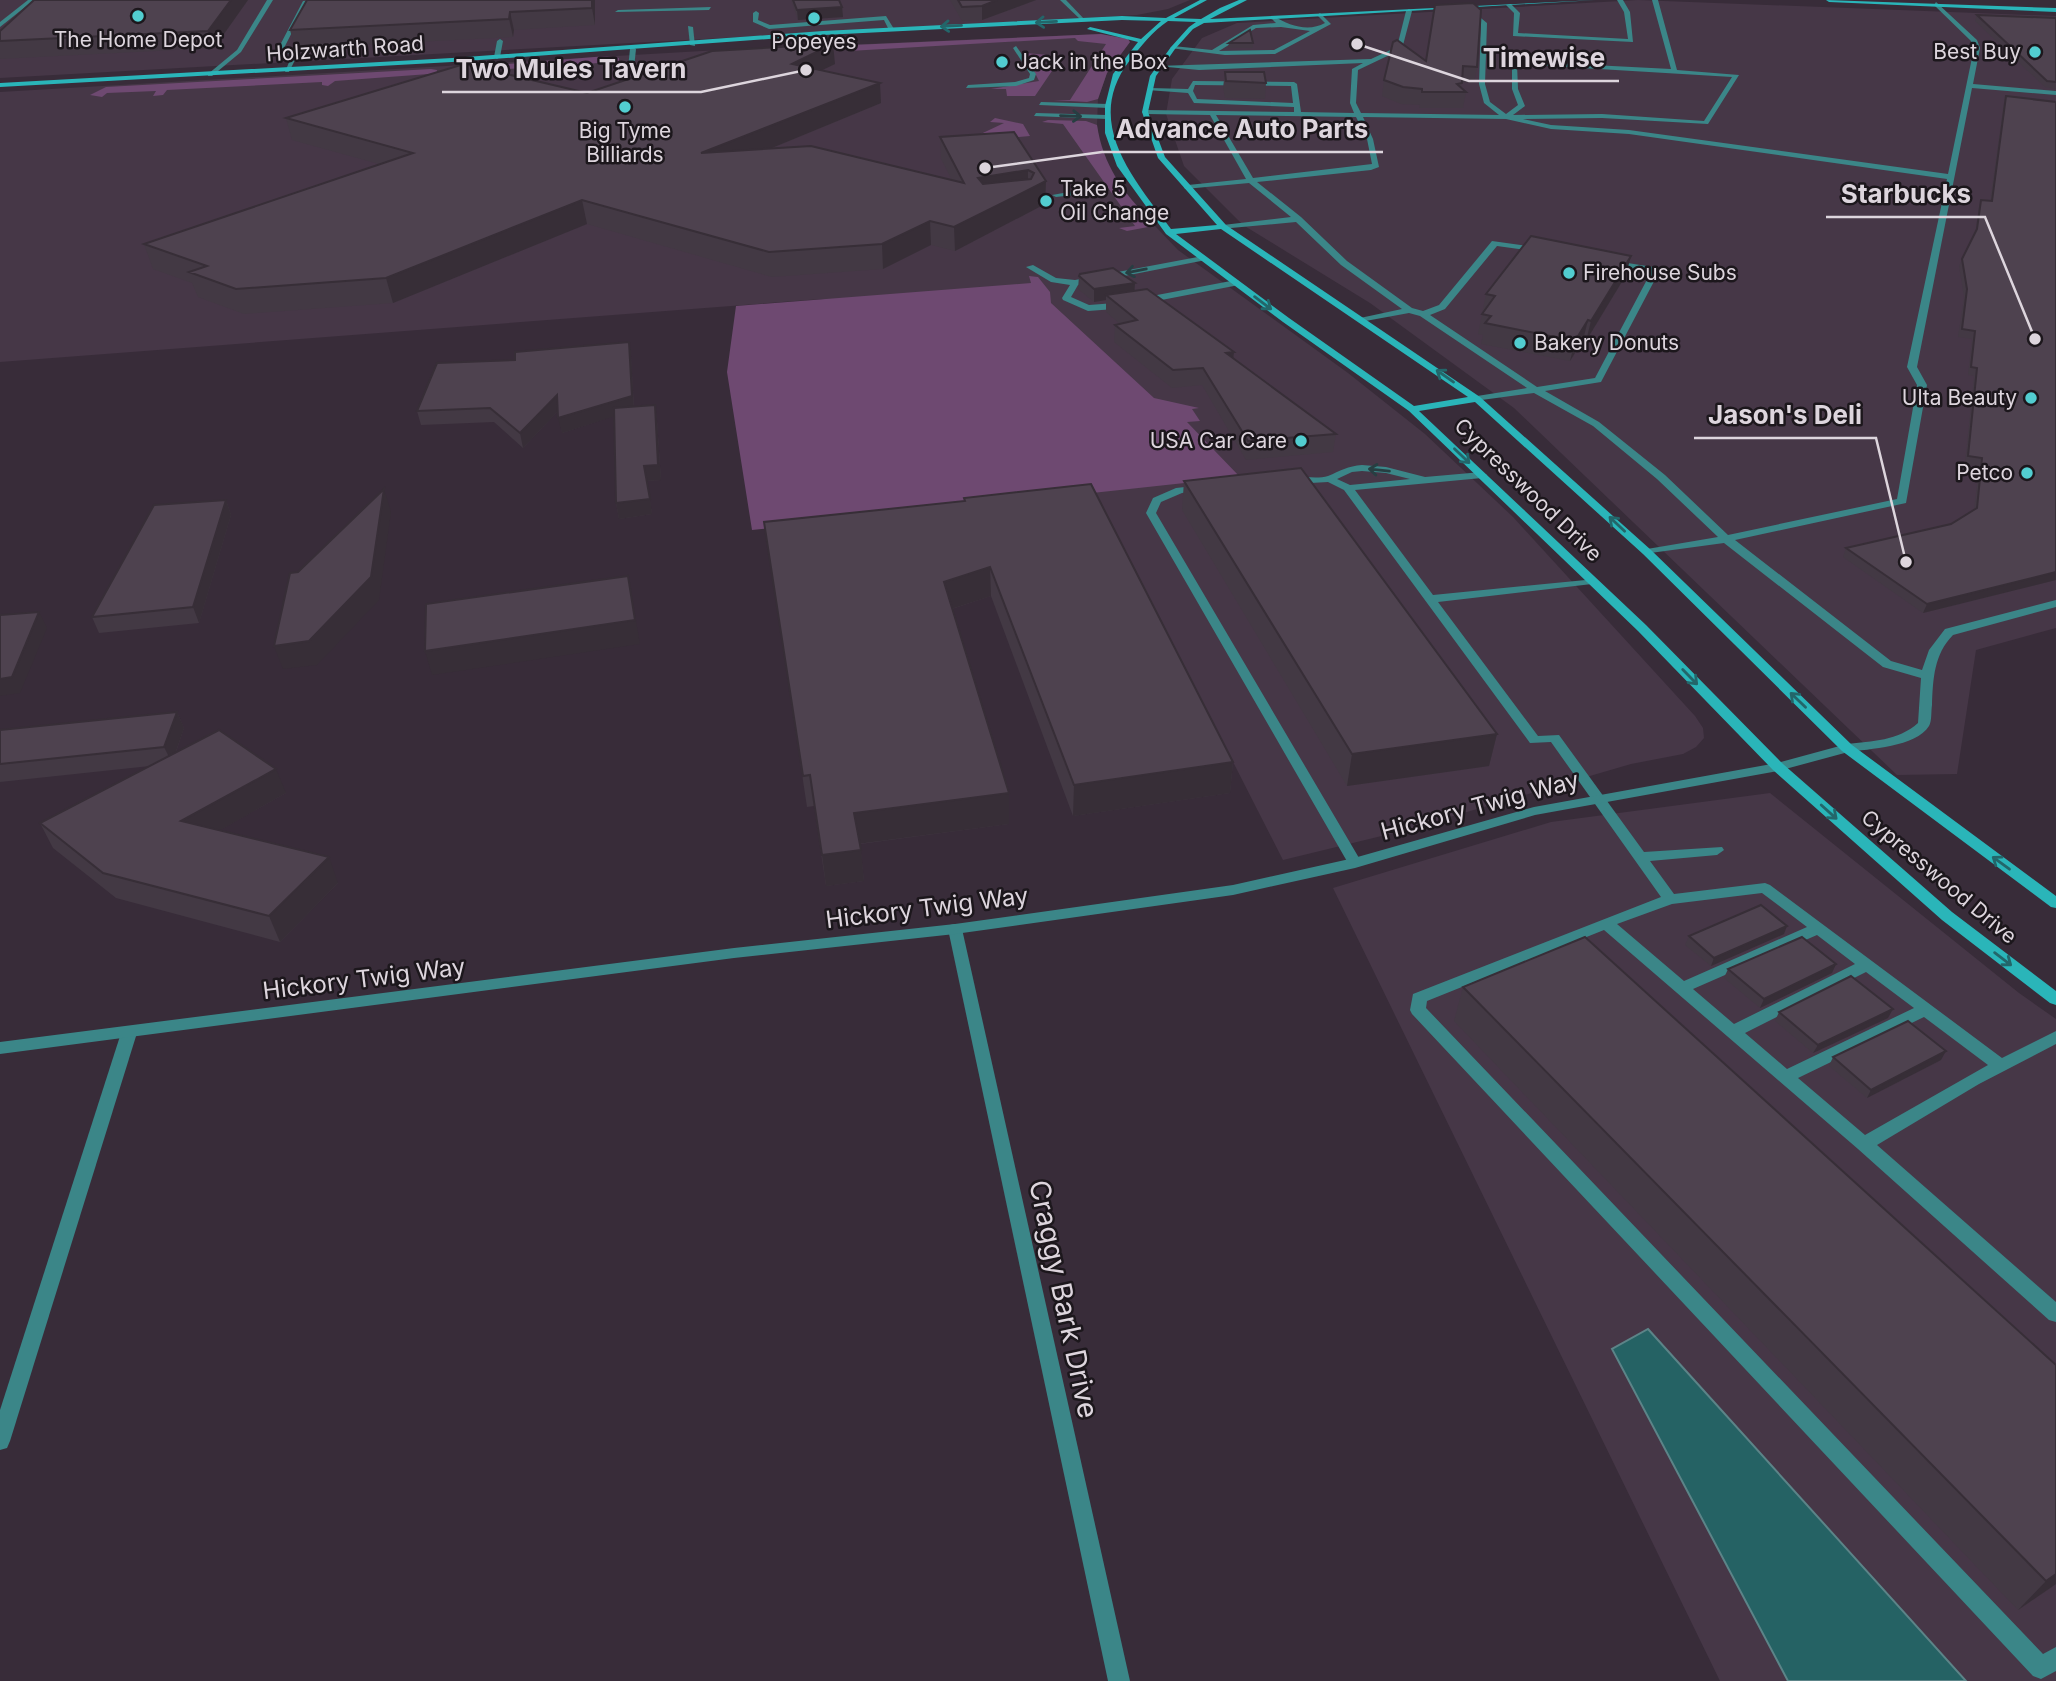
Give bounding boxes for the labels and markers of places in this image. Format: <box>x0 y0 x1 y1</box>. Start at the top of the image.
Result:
marker: The Home Depot <box>130 8 146 24</box>
marker: Popeyes <box>806 10 822 26</box>
place label: The Home Depot <box>54 27 222 52</box>
place label: Popeyes <box>771 29 857 54</box>
callout: Timewise <box>1469 34 1619 81</box>
place label: Best Buy <box>1933 39 2021 64</box>
marker: Best Buy <box>2027 44 2043 60</box>
callout: Two Mules Tavern <box>442 45 701 92</box>
place label: Jack in the Box <box>1016 49 1167 74</box>
marker: Jack in the Box <box>994 54 1010 70</box>
marker: Big Tyme Billiards <box>617 99 633 115</box>
callout: Advance Auto Parts <box>1102 105 1383 152</box>
place label: Big Tyme Billiards <box>579 118 671 167</box>
callout: Starbucks <box>1826 170 1985 217</box>
place label: Take 5 Oil Change <box>1060 176 1169 225</box>
marker: Take 5 Oil Change <box>1038 193 1054 209</box>
place label: Firehouse Subs <box>1583 260 1737 285</box>
marker: Firehouse Subs <box>1561 265 1577 281</box>
place label: Bakery Donuts <box>1534 330 1679 355</box>
marker: Bakery Donuts <box>1512 335 1528 351</box>
place label: Ulta Beauty <box>1902 385 2017 410</box>
marker: Ulta Beauty <box>2023 390 2039 406</box>
callout: Jason's Deli <box>1694 391 1876 438</box>
place label: USA Car Care <box>1150 428 1287 453</box>
marker: USA Car Care <box>1293 433 1309 449</box>
place label: Petco <box>1956 460 2013 485</box>
marker: Petco <box>2019 465 2035 481</box>

